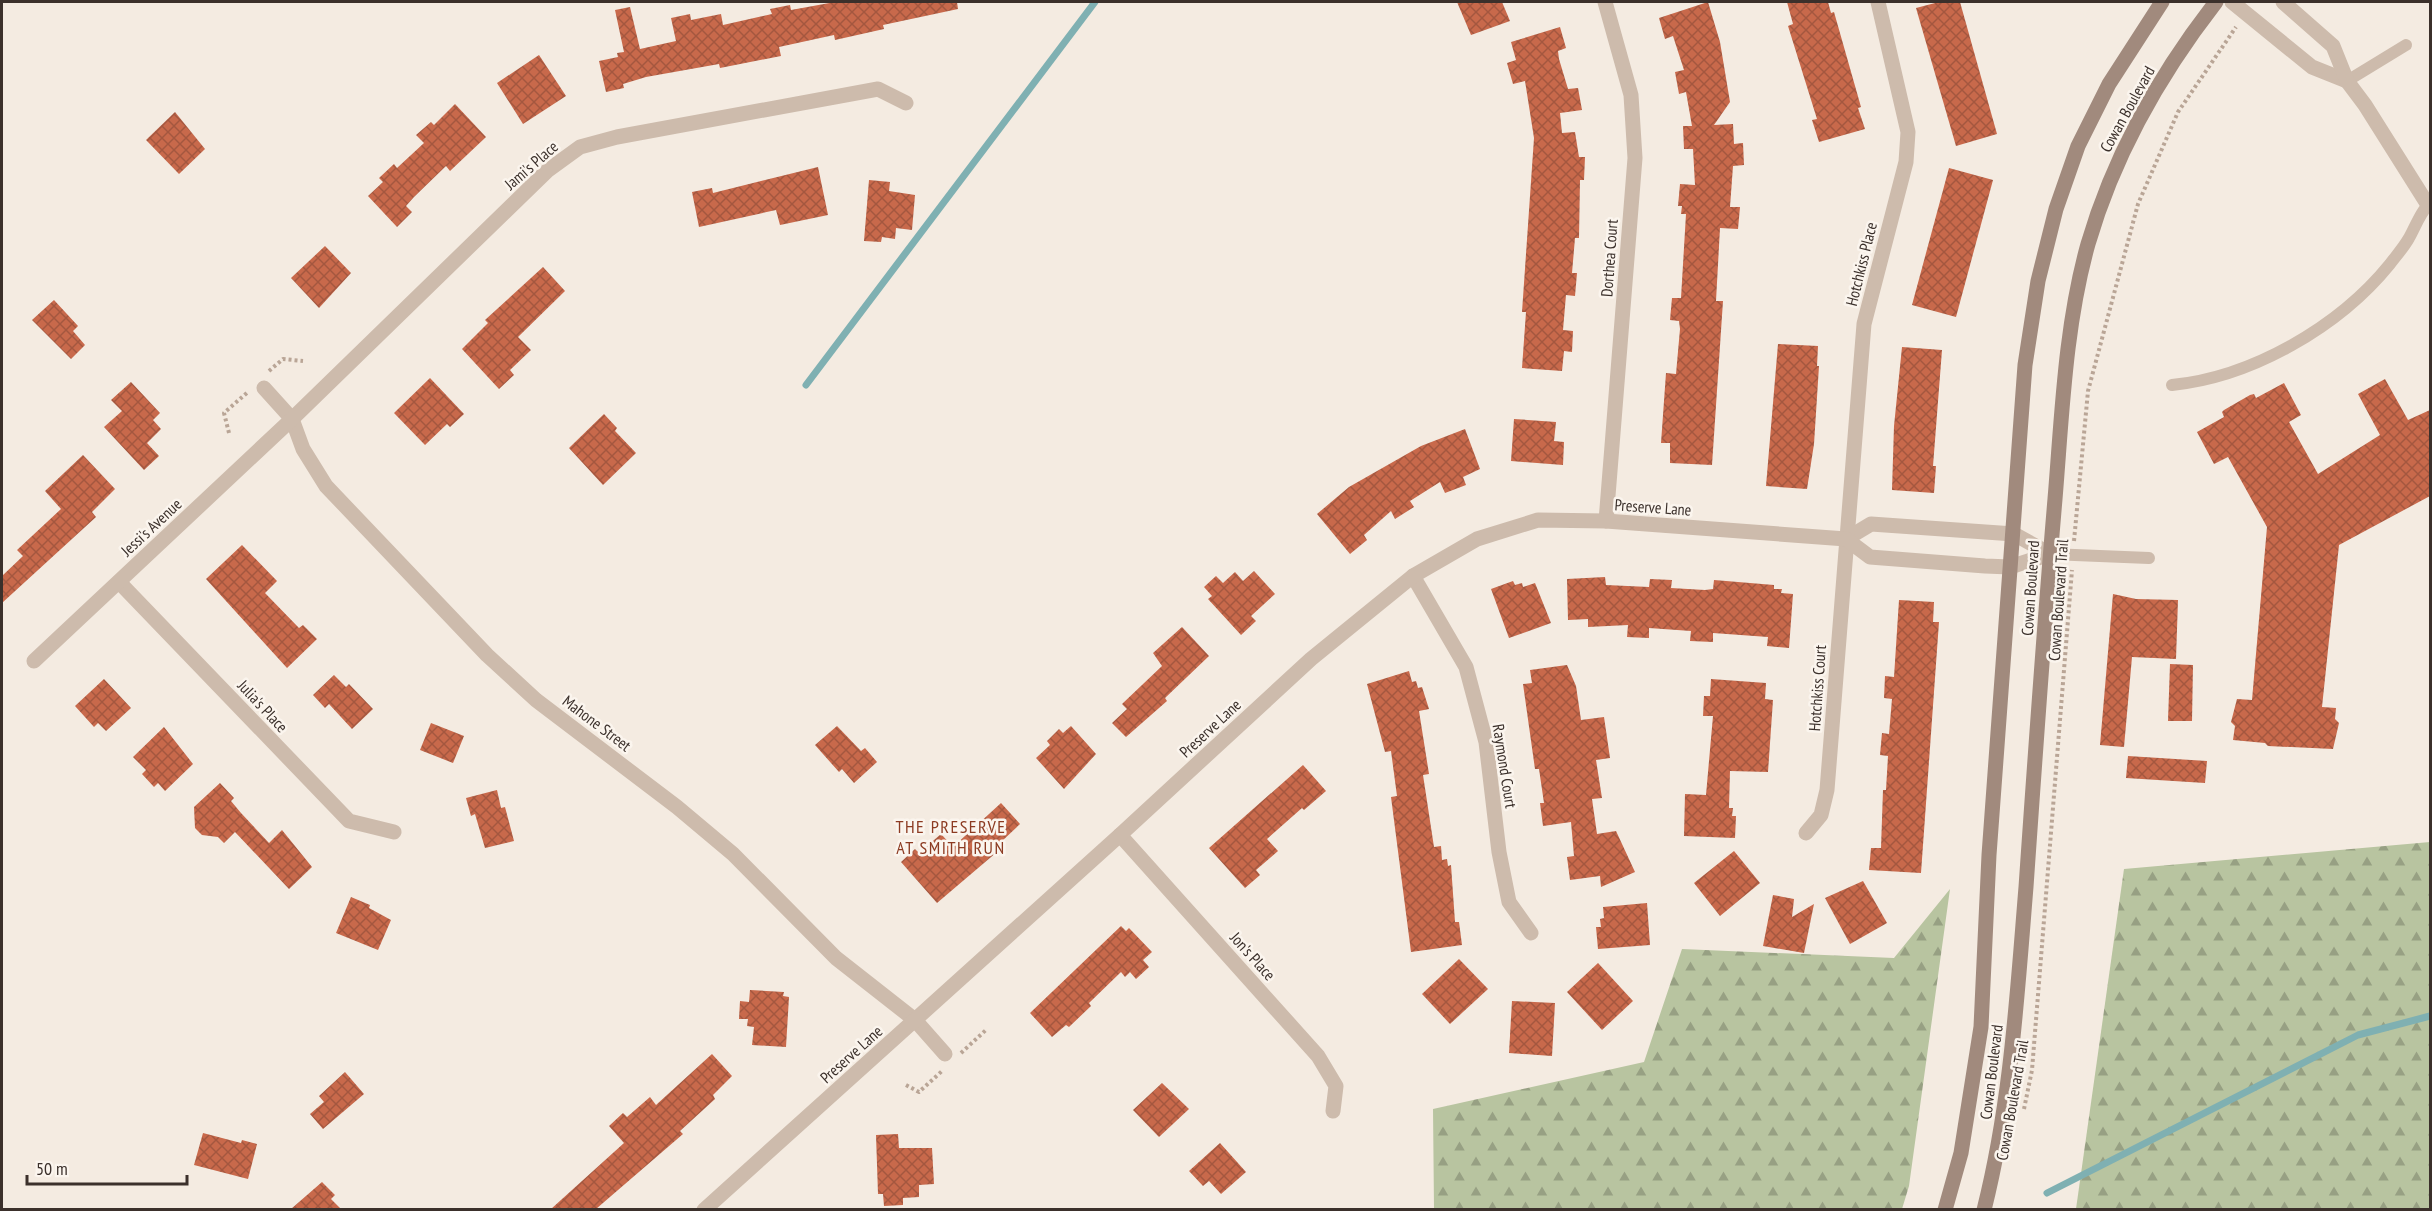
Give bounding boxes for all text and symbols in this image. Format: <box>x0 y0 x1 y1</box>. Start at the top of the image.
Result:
street label: Cowan Boulevard <box>2095 62 2159 156</box>
street label: Jami's Place <box>499 136 562 194</box>
street label: Dorthea Court <box>1596 218 1622 298</box>
street label: Hotchkiss Place <box>1841 220 1881 308</box>
street label: Jessi's Avenue <box>116 494 185 561</box>
street label: Preserve Lane <box>1614 494 1692 520</box>
street label: Cowan Boulevard Trail <box>2044 538 2072 662</box>
street label: Cowan Boulevard <box>2017 540 2043 636</box>
street label: Hotchkiss Court <box>1804 644 1830 732</box>
street label: Julia's Place <box>233 675 292 736</box>
street label: Mahone Street <box>559 691 636 756</box>
street label: Preserve Lane <box>1175 694 1245 762</box>
street label: Raymond Court <box>1488 723 1522 810</box>
district label: THE PRESERVE AT SMITH RUN <box>895 815 1007 859</box>
street label: Jon's Place <box>1225 927 1280 984</box>
street label: Preserve Lane <box>816 1021 886 1087</box>
street label: Cowan Boulevard <box>1975 1023 2007 1121</box>
street label: Cowan Boulevard Trail <box>1992 1038 2032 1162</box>
scale bar <box>27 1148 188 1186</box>
text: 50 m <box>36 1157 68 1180</box>

